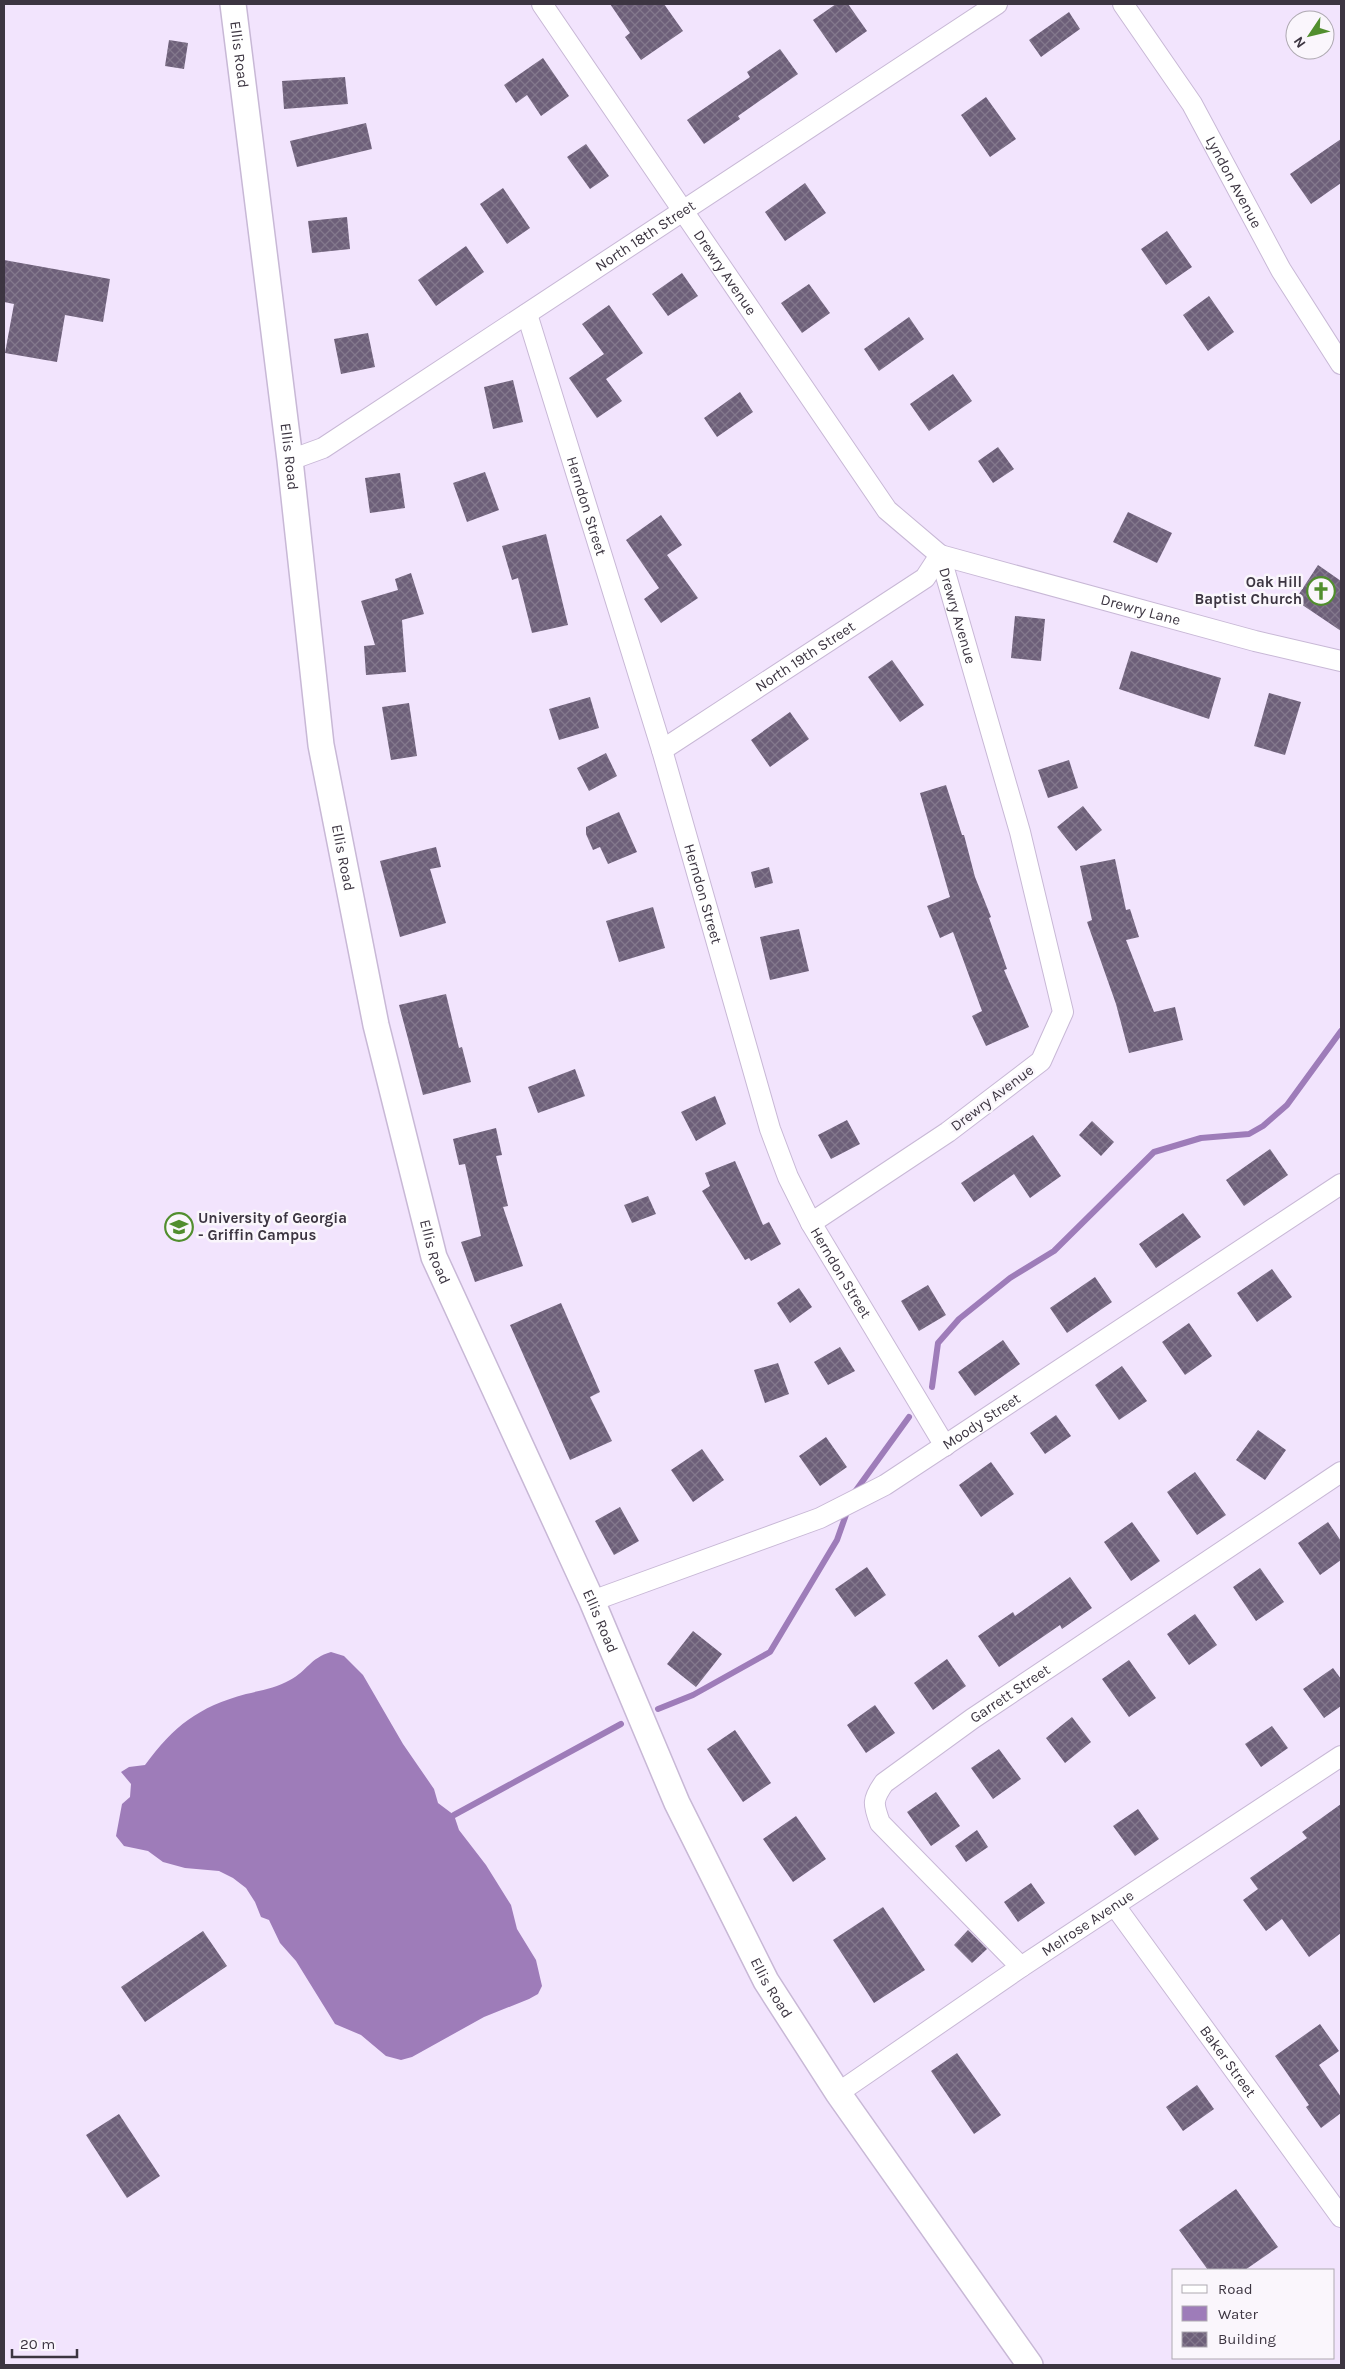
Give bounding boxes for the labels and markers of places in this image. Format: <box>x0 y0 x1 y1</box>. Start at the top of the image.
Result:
place label: Oak Hill Baptist Church <box>1194 573 1302 608</box>
church icon: Oak Hill Baptist Church <box>1306 576 1336 606</box>
place label: University of Georgia - Griffin Campus <box>198 1209 347 1244</box>
school or university icon: University of Georgia - Griffin Campus <box>164 1212 194 1242</box>

